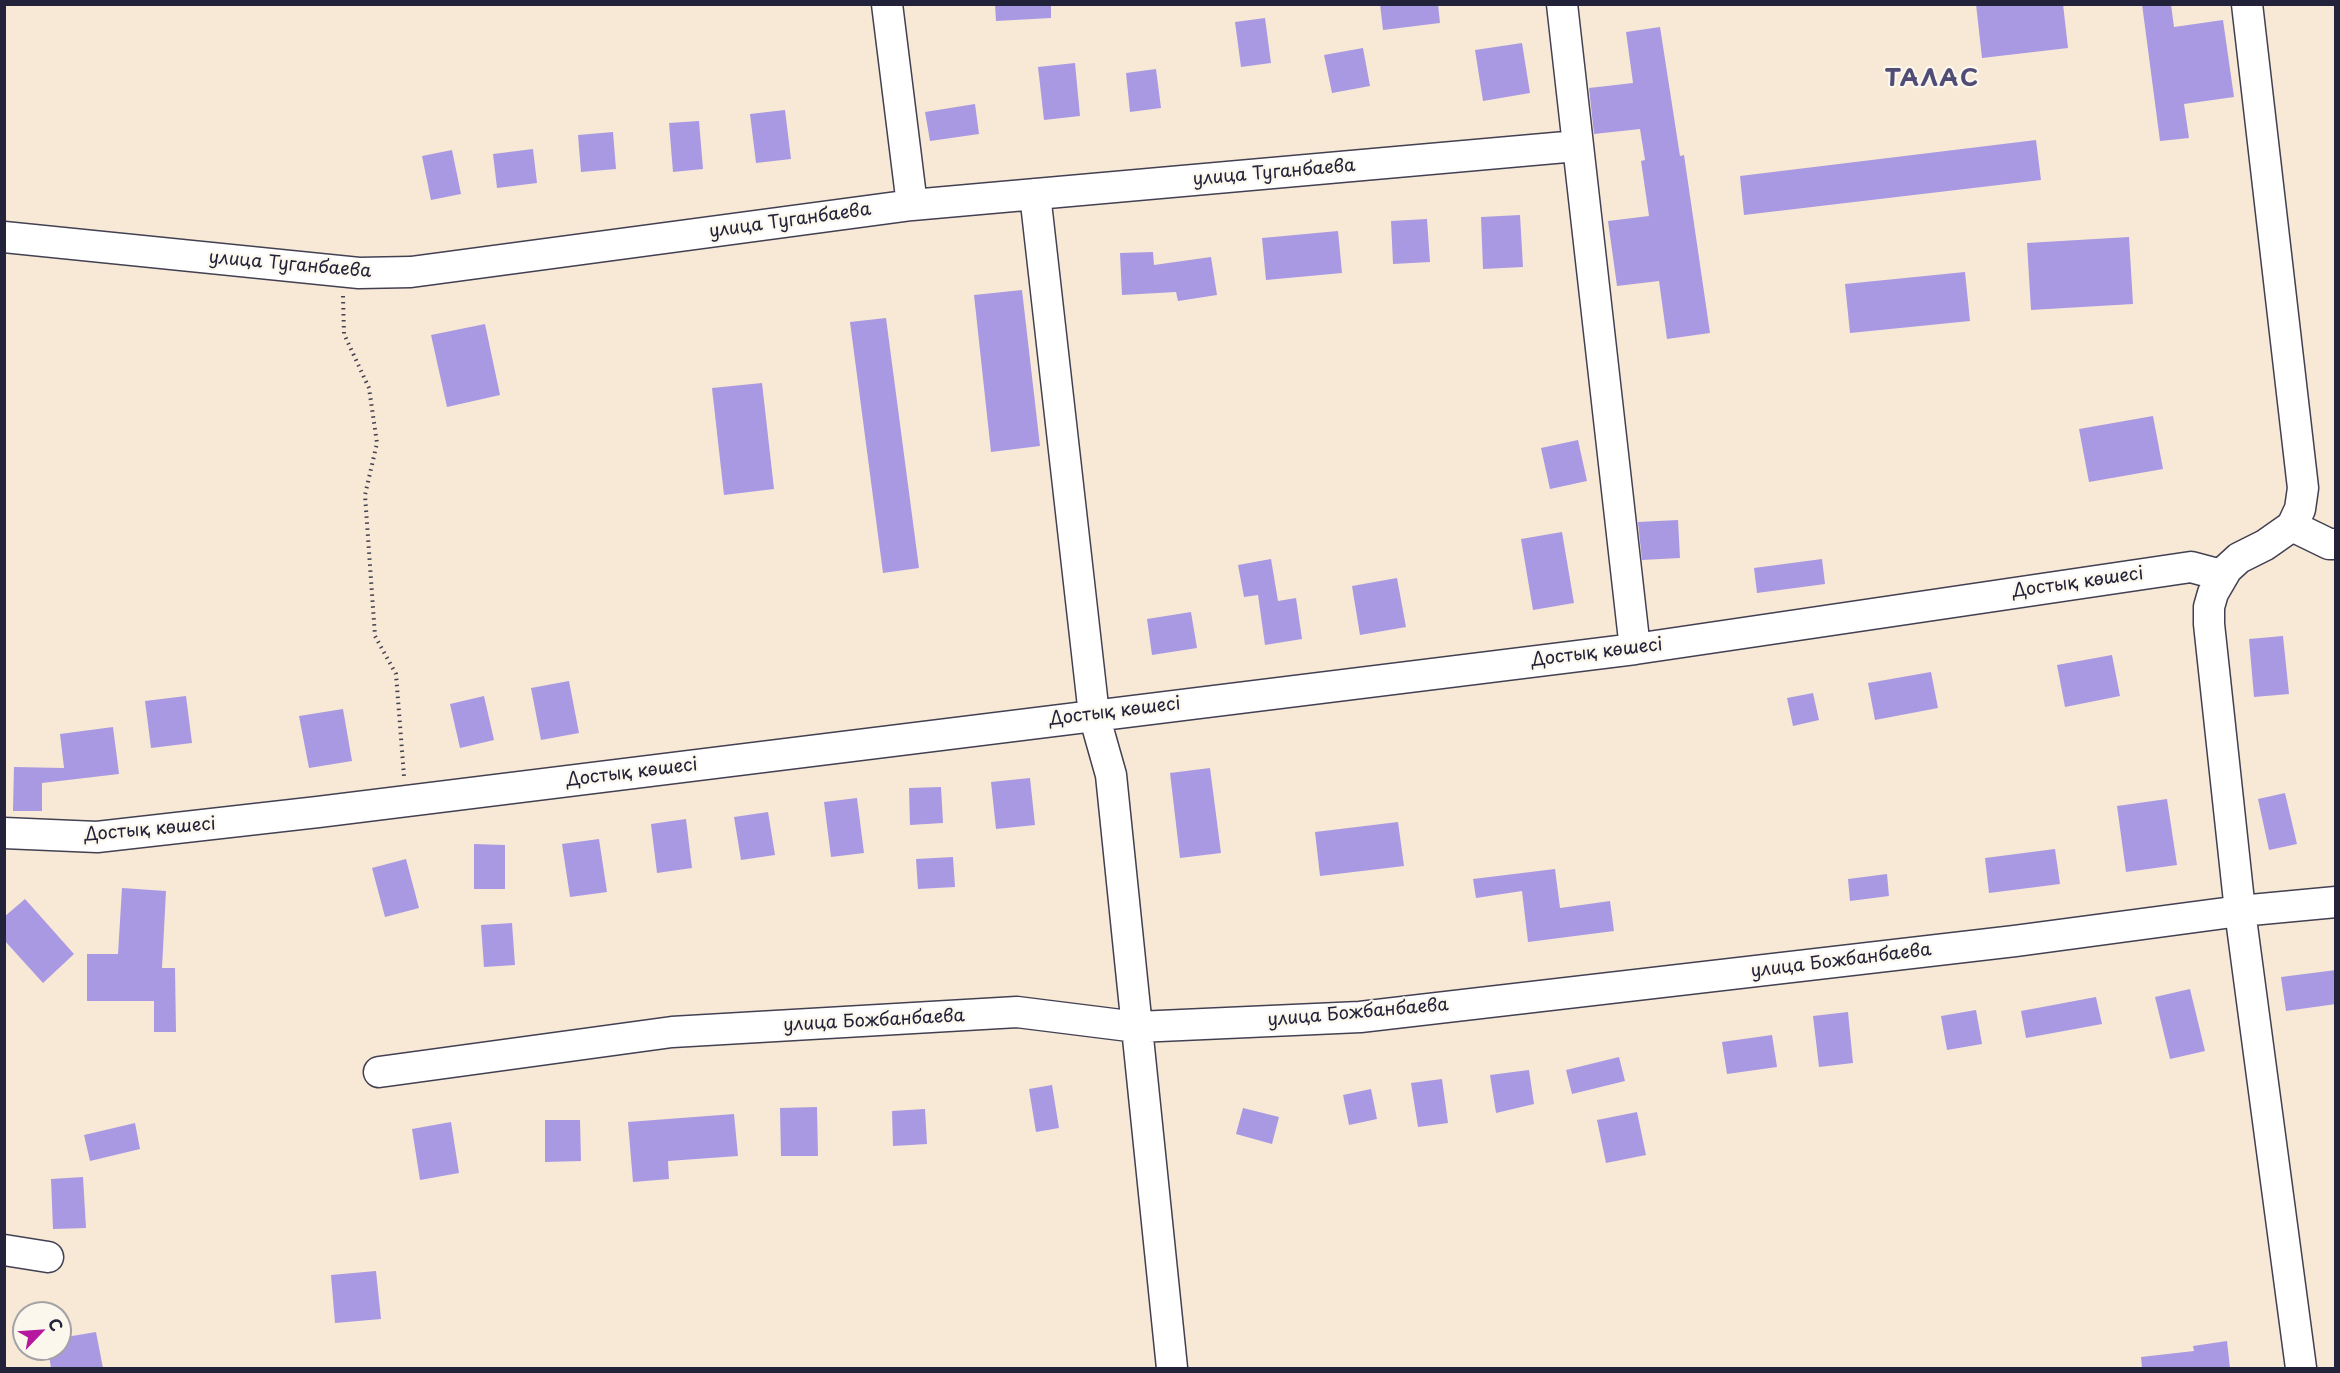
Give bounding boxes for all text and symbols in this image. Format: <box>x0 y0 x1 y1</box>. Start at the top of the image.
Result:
district label: ТАЛАС <box>1885 65 1979 93</box>
street label: улица Туганбаева <box>1192 155 1356 191</box>
street label: улица Туганбаева <box>708 199 872 243</box>
street label: улица Туганбаева <box>208 247 372 283</box>
street label: Достық көшесі <box>2011 563 2145 603</box>
street label: Достық көшесі <box>1530 634 1664 672</box>
street label: Достық көшесі <box>1048 693 1182 731</box>
street label: Достық көшесі <box>565 754 699 792</box>
street label: Достық көшесі <box>83 813 217 847</box>
street label: улица Божбанбаева <box>1750 939 1932 983</box>
street label: улица Божбанбаева <box>1267 994 1449 1032</box>
street label: улица Божбанбаева <box>783 1005 965 1037</box>
north arrow <box>12 1301 72 1361</box>
text: С <box>43 1314 70 1335</box>

